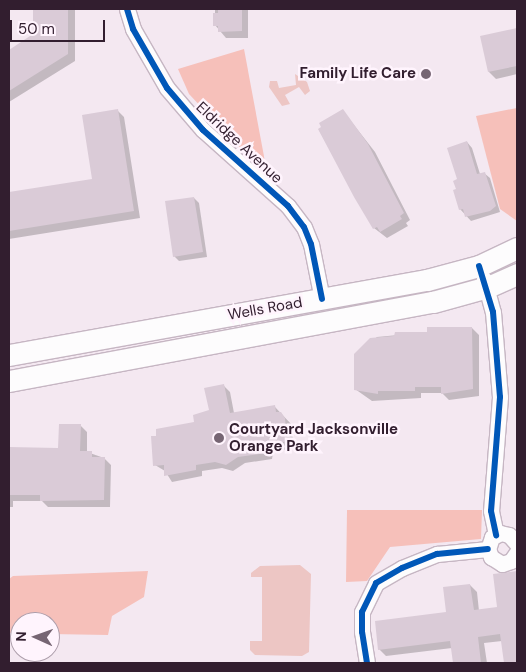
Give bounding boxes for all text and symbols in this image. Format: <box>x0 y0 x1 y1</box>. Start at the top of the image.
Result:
scale bar <box>12 10 108 42</box>
text: 50 m <box>18 19 55 39</box>
place label: Family Life Care <box>299 65 416 83</box>
marker: Family Life Care <box>420 68 432 80</box>
street label: Eldridge Avenue <box>192 98 286 188</box>
street label: Wells Road <box>226 294 304 324</box>
place label: Courtyard Jacksonville Orange Park <box>229 420 398 455</box>
marker: Courtyard Jacksonville Orange Park <box>213 432 225 444</box>
north arrow <box>10 612 60 662</box>
text: N <box>12 631 30 642</box>

